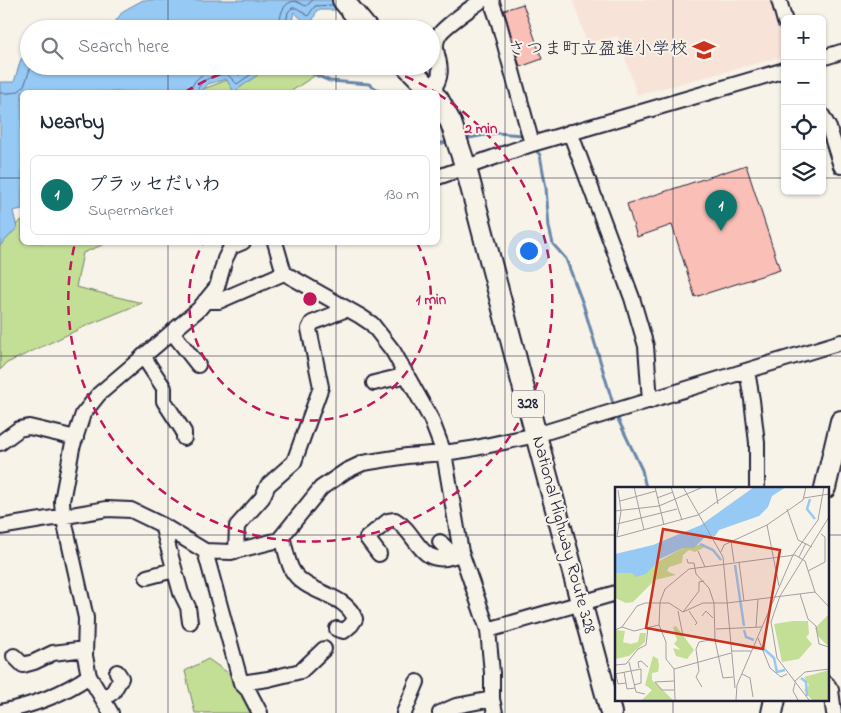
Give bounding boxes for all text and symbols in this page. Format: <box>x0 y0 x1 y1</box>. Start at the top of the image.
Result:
map controls <box>781 15 826 195</box>
button: + <box>781 15 826 60</box>
search box <box>20 20 440 75</box>
icon: search <box>38 34 66 62</box>
text: Search here <box>78 34 169 61</box>
place label: さつま町立盈進小学校 <box>508 37 688 63</box>
school or university icon: さつま町立盈進小学校 <box>691 37 717 63</box>
button: − <box>781 60 826 105</box>
button: locate <box>781 105 826 150</box>
text: Nearby <box>40 108 104 138</box>
text: 2 min <box>464 118 498 140</box>
button: layers <box>781 150 826 195</box>
text: プラッセだいわ <box>88 172 221 199</box>
text: 1 <box>54 183 60 207</box>
text: 130 m <box>384 183 419 207</box>
pin: 1 <box>705 190 737 231</box>
text: Supermarket <box>88 199 174 223</box>
your location <box>516 238 542 264</box>
text: 1 min <box>416 289 447 311</box>
centre of rings <box>301 290 319 308</box>
road number: 328 <box>512 390 544 418</box>
street label: National Highway Route 328 <box>523 433 602 637</box>
inset map <box>615 487 828 700</box>

